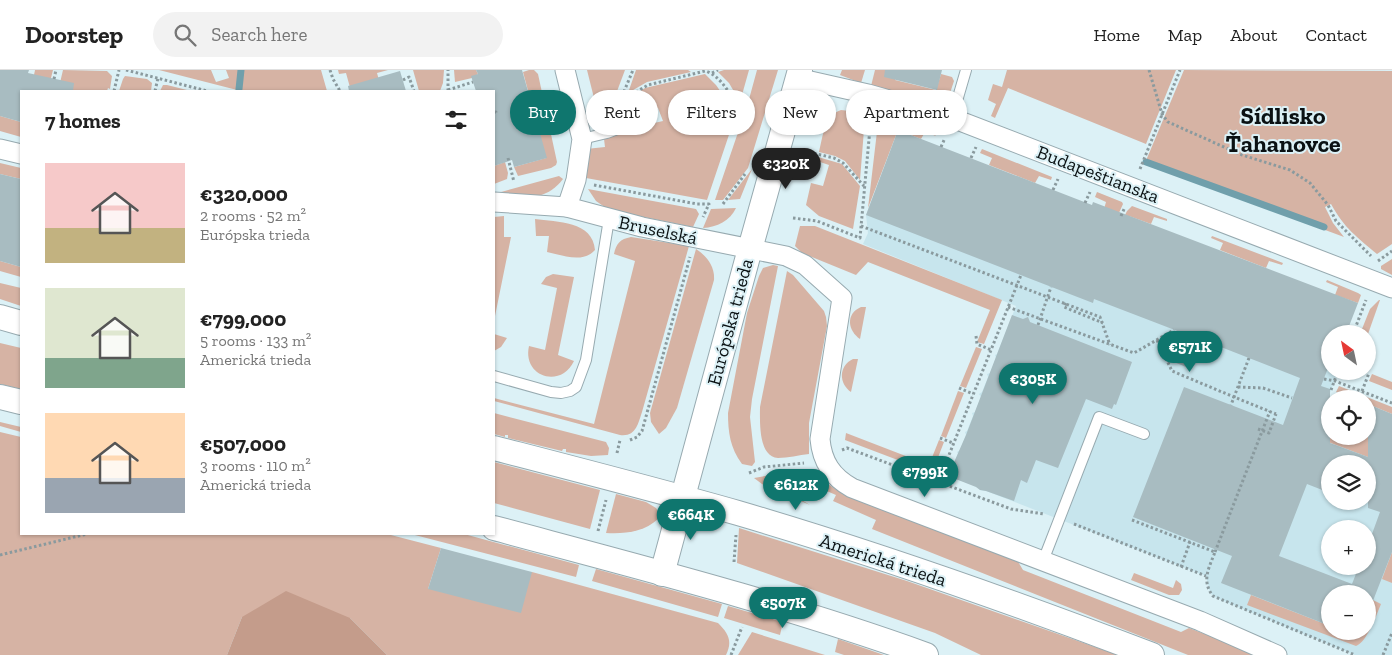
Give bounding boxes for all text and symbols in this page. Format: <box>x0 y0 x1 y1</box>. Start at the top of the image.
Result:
search box <box>153 12 503 57</box>
text: Doorstep <box>25 20 123 49</box>
icon: search <box>171 21 199 49</box>
text: Search here <box>211 23 308 46</box>
text: Home <box>1093 24 1140 46</box>
text: Map <box>1168 24 1202 46</box>
text: About <box>1230 24 1277 46</box>
text: Contact <box>1305 24 1367 46</box>
chip: Buy <box>510 90 576 135</box>
chip: Rent <box>586 90 658 135</box>
chip: Filters <box>668 90 755 135</box>
chip: New <box>765 90 836 135</box>
chip: Apartment <box>846 90 967 135</box>
district label: Sídlisko Ťahanovce <box>1225 101 1341 158</box>
icon: filters <box>442 106 470 134</box>
text: 7 homes <box>45 108 121 133</box>
street label: Budapeštianska <box>1034 140 1162 208</box>
pin: €320K <box>751 148 821 190</box>
text: €320K <box>763 154 809 173</box>
text: €320,000 <box>200 181 288 206</box>
icon: home <box>85 183 145 243</box>
text: 2 rooms · 52 m² <box>200 206 306 225</box>
street label: Bruselská <box>617 210 699 250</box>
text: Európska trieda <box>200 225 310 244</box>
street label: Európska trieda <box>702 256 758 388</box>
text: €799,000 <box>200 306 286 331</box>
icon: home <box>85 308 145 368</box>
north arrow <box>1321 325 1376 380</box>
map controls <box>1321 325 1376 640</box>
pin: €571K <box>1155 330 1225 373</box>
text: 5 rooms · 133 m² <box>200 331 311 350</box>
text: €571K <box>1169 337 1212 356</box>
text: Americká trieda <box>200 350 311 369</box>
pin: €305K <box>998 362 1068 405</box>
text: €305K <box>1010 369 1056 388</box>
button: locate <box>1321 390 1376 445</box>
text: €507,000 <box>200 431 286 456</box>
icon: home <box>85 433 145 493</box>
button: layers <box>1321 455 1376 510</box>
text: 3 rooms · 110 m² <box>200 456 311 475</box>
pin: €799K <box>890 456 960 498</box>
text: €799K <box>902 462 948 481</box>
pin: €612K <box>761 468 831 511</box>
text: Americká trieda <box>200 475 311 494</box>
text: €612K <box>774 475 818 494</box>
pin: €664K <box>656 498 726 541</box>
text: €664K <box>668 505 714 524</box>
button: + <box>1321 520 1376 575</box>
street label: Americká trieda <box>817 529 949 591</box>
button: − <box>1321 585 1376 640</box>
pin: €507K <box>748 586 818 629</box>
text: €507K <box>760 593 806 612</box>

